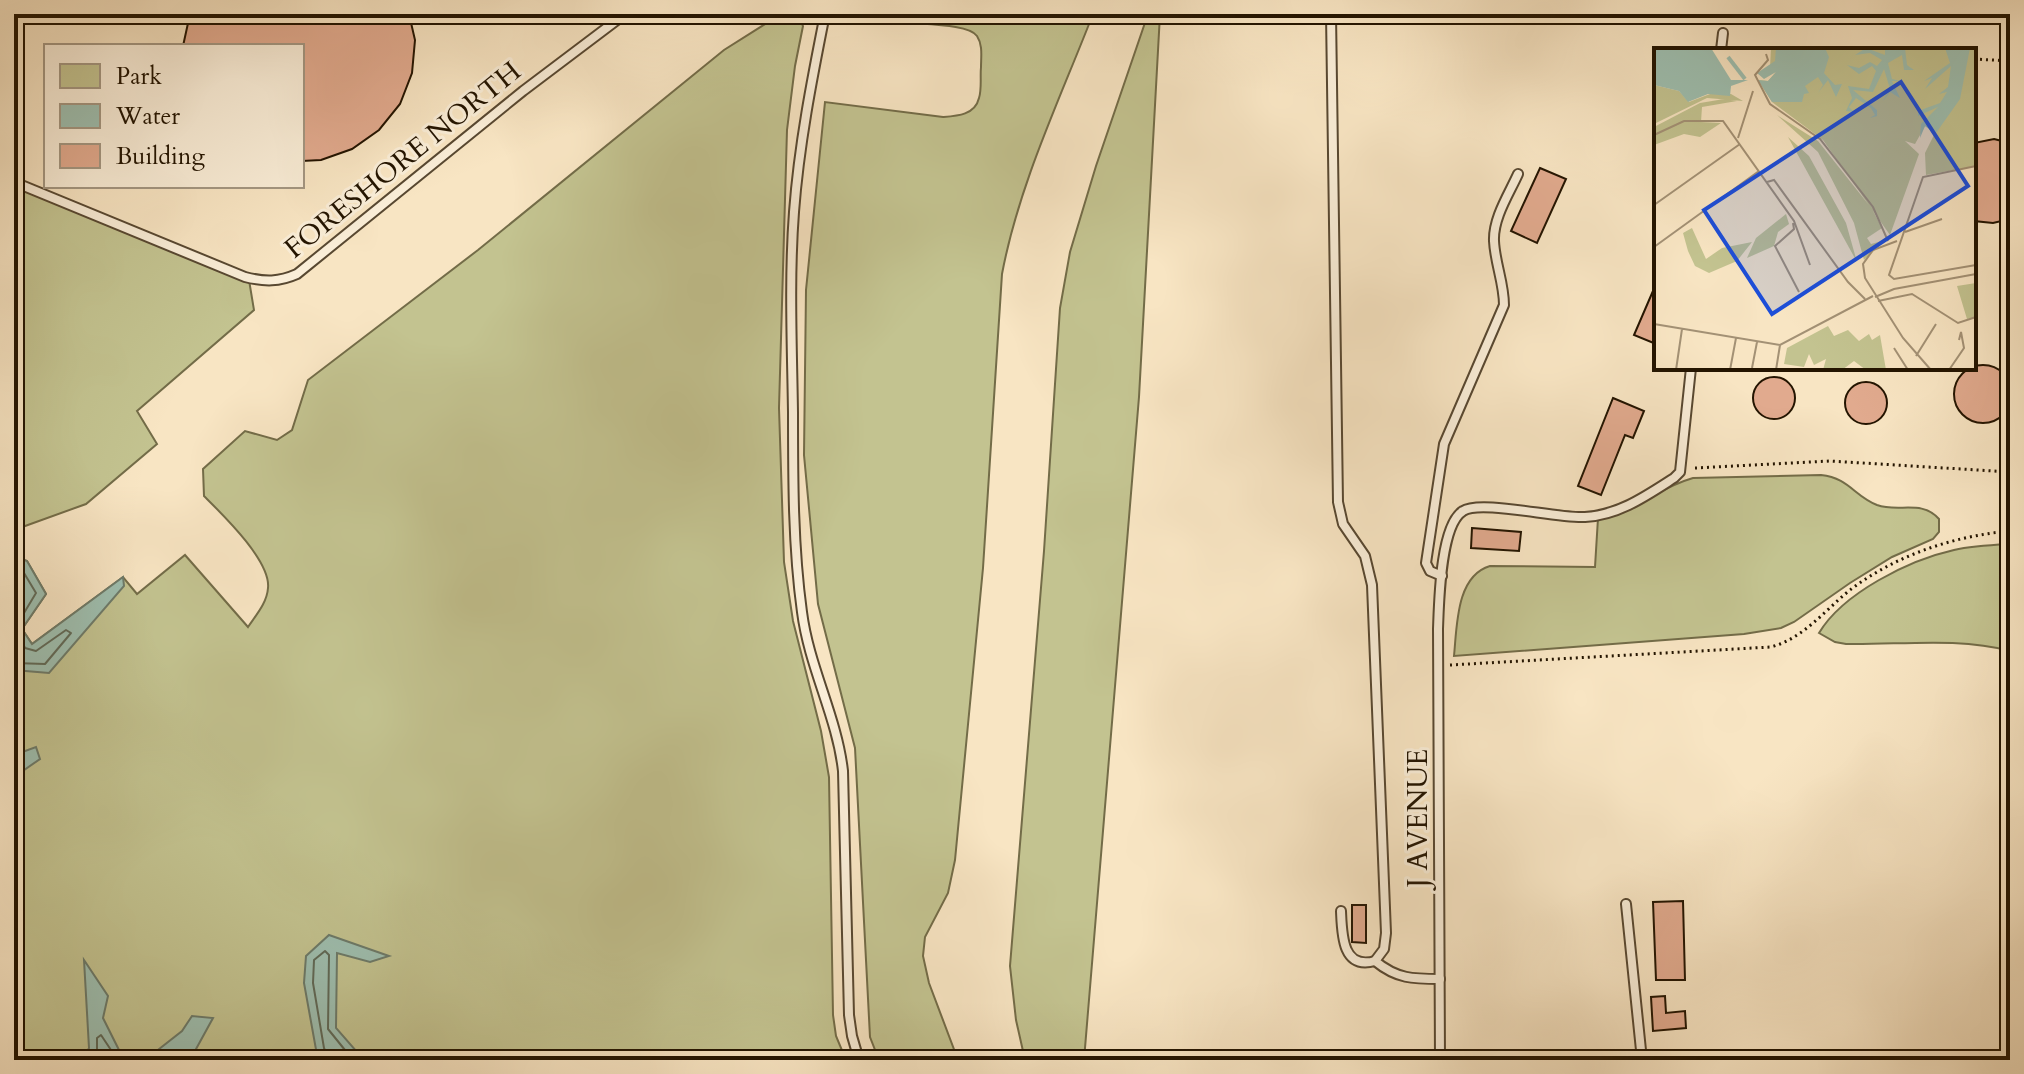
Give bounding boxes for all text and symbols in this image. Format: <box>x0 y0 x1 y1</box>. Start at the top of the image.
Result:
legend <box>44 44 304 188</box>
inset map <box>1654 48 1976 370</box>
street label: FORESHORE NORTH <box>276 52 529 267</box>
text: Park <box>116 60 162 93</box>
text: Water <box>115 100 180 133</box>
text: Building <box>116 140 206 173</box>
street label: J AVENUE <box>1399 749 1437 891</box>

